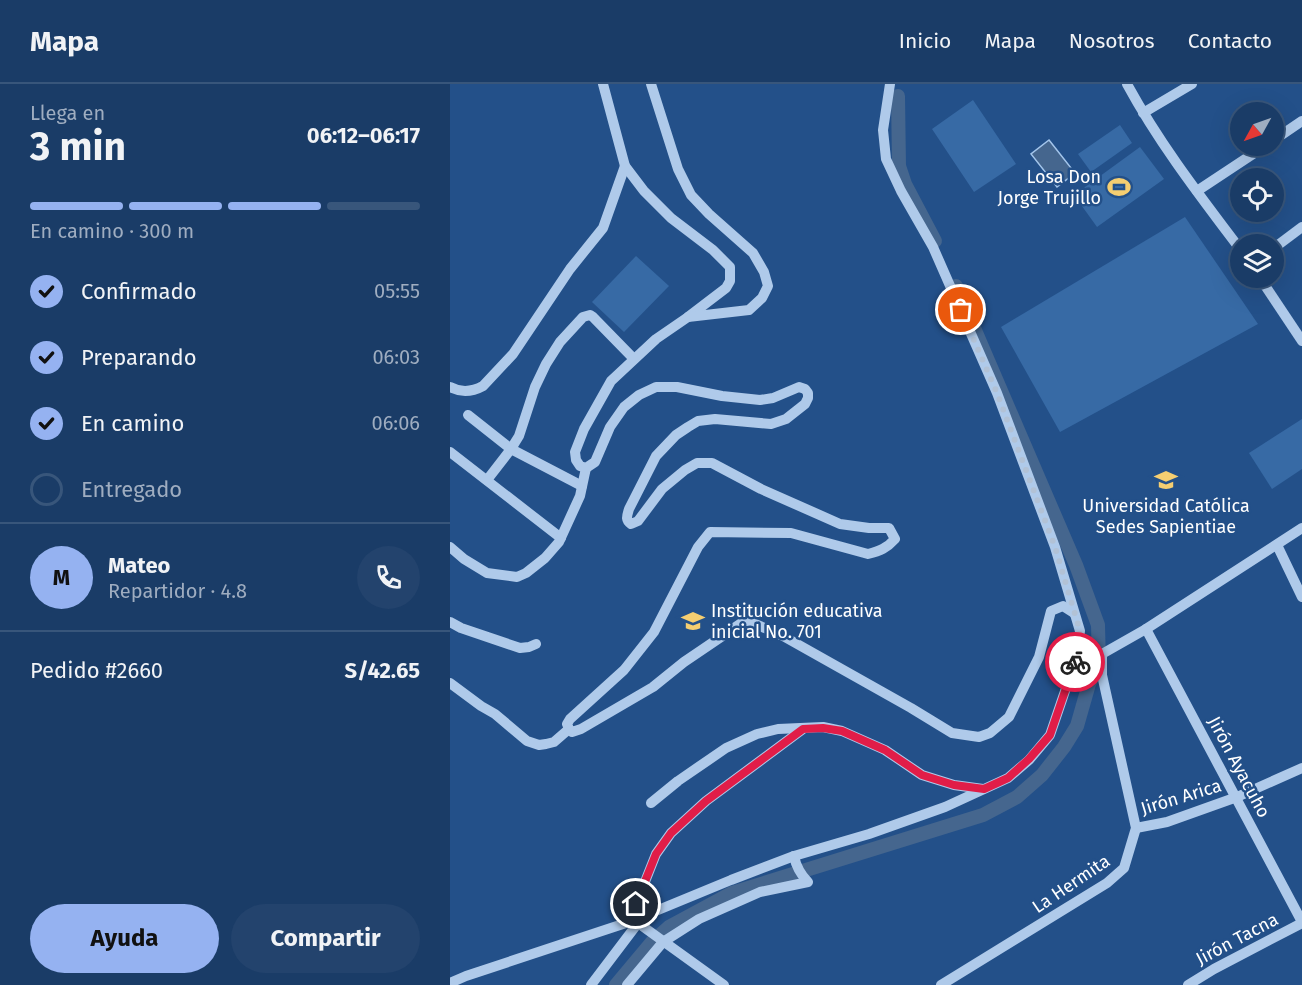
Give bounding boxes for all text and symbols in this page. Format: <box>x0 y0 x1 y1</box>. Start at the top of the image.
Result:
text: Mapa <box>30 25 99 58</box>
text: Inicio <box>899 28 951 54</box>
text: Mapa <box>984 28 1036 54</box>
text: Nosotros <box>1069 28 1155 54</box>
text: Contacto <box>1188 28 1272 54</box>
text: Llega en <box>30 101 105 125</box>
north arrow <box>1230 102 1284 156</box>
map controls <box>1230 102 1284 288</box>
text: 06:12–06:17 <box>307 122 420 149</box>
text: 3 min <box>30 124 126 170</box>
place label: Losa Don Jorge Trujillo <box>997 166 1101 209</box>
button: locate <box>1230 168 1284 222</box>
sports icon: Losa Don Jorge Trujillo <box>1106 174 1132 200</box>
text: En camino · 300 m <box>30 219 194 243</box>
button: layers <box>1230 234 1284 288</box>
icon: check <box>30 275 63 308</box>
text: Confirmado <box>81 278 197 305</box>
text: 05:55 <box>374 279 420 303</box>
pin <box>935 284 986 335</box>
icon: bag <box>944 293 977 326</box>
icon: check <box>30 341 63 374</box>
text: Preparando <box>81 344 197 371</box>
text: 06:03 <box>372 345 420 369</box>
icon: check <box>30 407 63 440</box>
text: En camino <box>81 410 184 437</box>
text: 06:06 <box>372 411 420 435</box>
school or university icon: Universidad Católica Sedes Sapientiae <box>1153 467 1179 493</box>
text: Entregado <box>81 476 182 503</box>
place label: Universidad Católica Sedes Sapientiae <box>1082 495 1250 538</box>
button: phone <box>357 546 420 609</box>
text: Mateo <box>108 552 170 579</box>
text: M <box>53 564 70 591</box>
text: Repartidor · 4.8 <box>108 579 247 603</box>
place label: Institución educativa inicial No. 701 <box>711 600 883 643</box>
school or university icon: Institución educativa inicial No. 701 <box>680 608 706 634</box>
courier <box>1045 632 1105 692</box>
icon: bike <box>1059 646 1092 679</box>
text: Pedido #2660 <box>30 657 163 684</box>
text: S/42.65 <box>345 657 420 684</box>
street label: Jirón Ayacuho <box>1203 713 1275 821</box>
street label: Jirón Arica <box>1138 774 1224 820</box>
street label: La Hermita <box>1028 850 1114 918</box>
pin <box>610 878 661 929</box>
icon: home <box>619 887 652 920</box>
button: Ayuda <box>30 904 219 973</box>
button: Compartir <box>231 904 420 973</box>
street label: Jirón Tacna <box>1192 908 1282 970</box>

